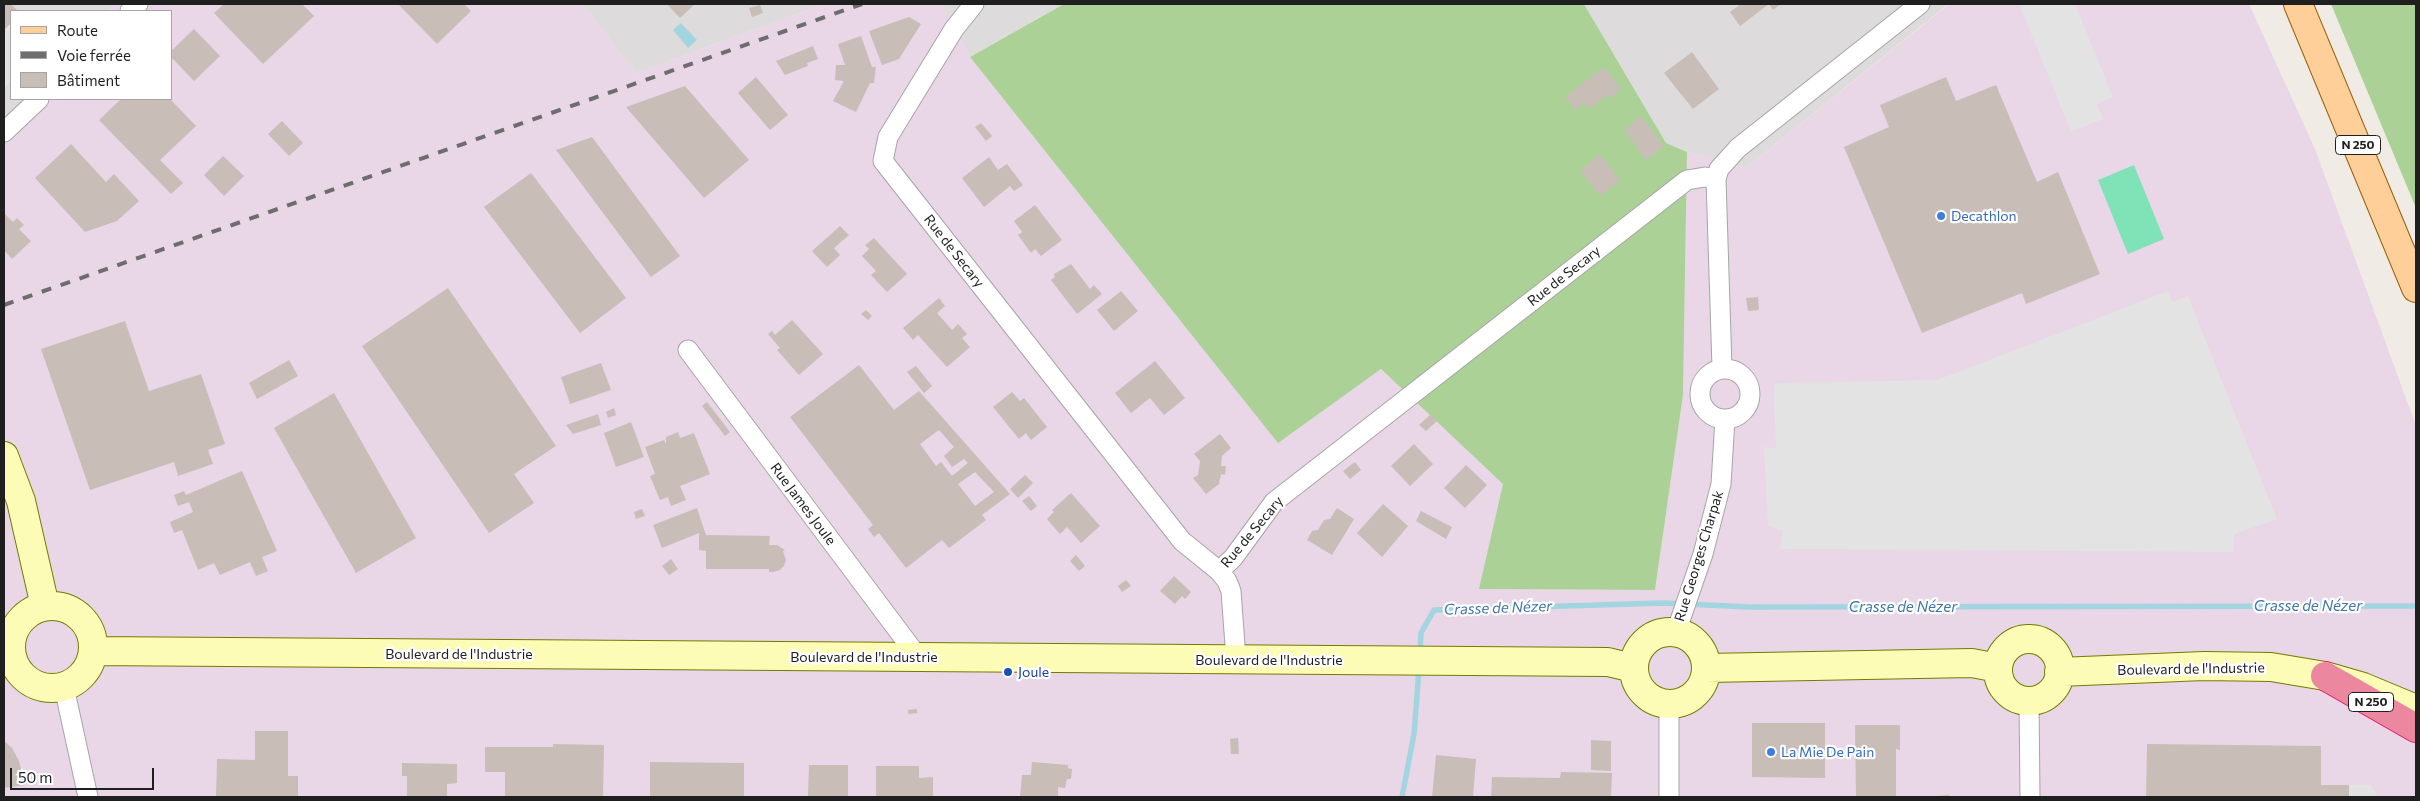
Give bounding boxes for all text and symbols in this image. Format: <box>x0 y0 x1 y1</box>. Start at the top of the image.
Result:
legend <box>10 10 172 100</box>
text: Route <box>57 21 98 39</box>
text: Voie ferrée <box>57 46 131 64</box>
text: Bâtiment <box>57 71 120 89</box>
road number: N 250 <box>2336 136 2380 154</box>
place label: Decathlon <box>1951 208 2017 224</box>
marker: Decathlon <box>1935 210 1947 222</box>
street label: Rue de Secary <box>920 211 988 291</box>
street label: Rue de Secary <box>1524 242 1604 310</box>
street label: Rue James Joule <box>767 460 839 548</box>
street label: Rue Georges Charpak <box>1671 488 1727 624</box>
street label: Rue de Secary <box>1217 493 1287 571</box>
water label: Crasse de Nézer <box>1444 597 1552 619</box>
water label: Crasse de Nézer <box>2254 597 2362 615</box>
water label: Crasse de Nézer <box>1849 598 1957 616</box>
street label: Boulevard de l'Industrie <box>385 646 533 662</box>
street label: Boulevard de l'Industrie <box>790 649 938 665</box>
street label: Boulevard de l'Industrie <box>1195 652 1343 668</box>
street label: Boulevard de l'Industrie <box>2117 659 2265 679</box>
place label: Joule <box>1018 664 1049 680</box>
marker: Joule <box>1002 666 1014 678</box>
road number: N 250 <box>2348 692 2394 712</box>
place label: La Mie De Pain <box>1781 744 1874 760</box>
marker: La Mie De Pain <box>1765 746 1777 758</box>
scale bar <box>12 758 156 790</box>
text: 50 m <box>18 768 52 786</box>

